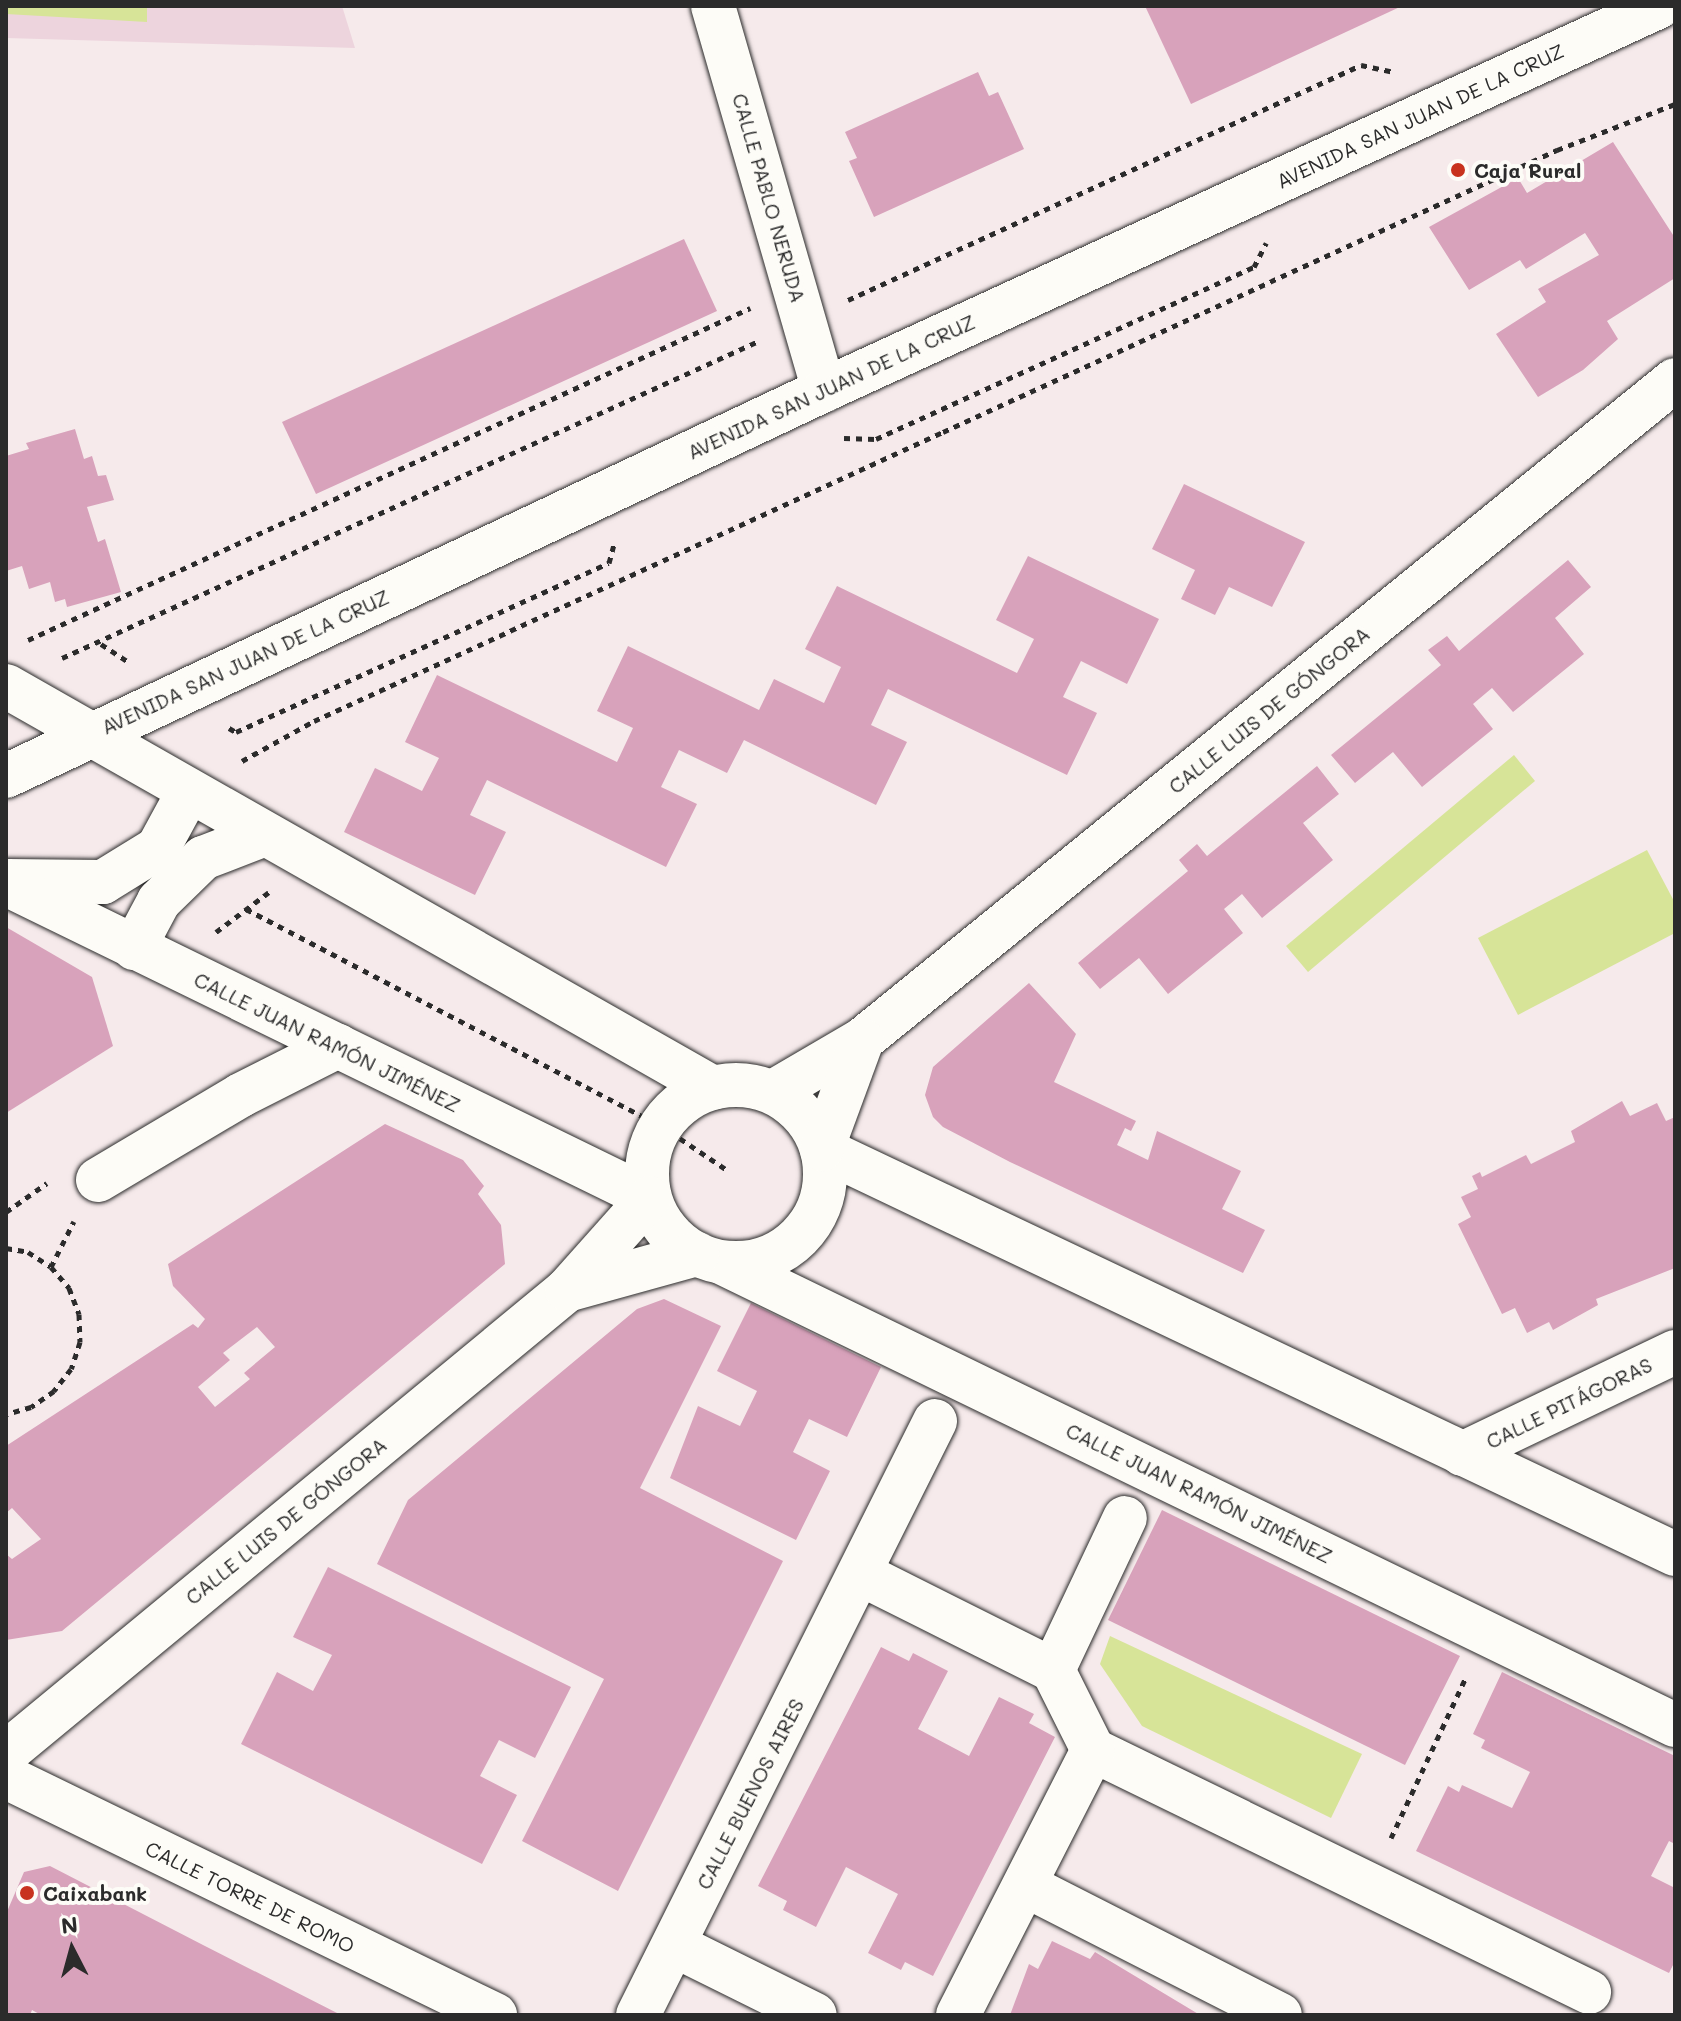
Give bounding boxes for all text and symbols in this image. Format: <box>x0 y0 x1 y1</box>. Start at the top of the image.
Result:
street label: AVENIDA SAN JUAN DE LA CRUZ <box>1272 39 1568 193</box>
street label: CALLE PABLO NERUDA <box>728 91 810 305</box>
place label: Caja Rural <box>1474 158 1581 182</box>
marker: Caja Rural <box>1449 161 1467 179</box>
street label: AVENIDA SAN JUAN DE LA CRUZ <box>683 310 979 464</box>
street label: AVENIDA SAN JUAN DE LA CRUZ <box>97 585 393 739</box>
street label: CALLE LUIS DE GÓNGORA <box>1164 621 1374 799</box>
street label: CALLE JUAN RAMÓN JIMÉNEZ <box>190 967 464 1117</box>
street label: CALLE PITÁGORAS <box>1482 1352 1656 1454</box>
street label: CALLE JUAN RAMÓN JIMÉNEZ <box>1062 1418 1336 1568</box>
street label: CALLE LUIS DE GÓNGORA <box>181 1432 391 1610</box>
street label: CALLE BUENOS AIRES <box>691 1695 809 1893</box>
street label: CALLE TORRE DE ROMO <box>142 1836 358 1958</box>
place label: Caixabank <box>43 1881 147 1905</box>
marker: Caixabank <box>18 1884 36 1902</box>
north arrow <box>32 1909 112 1989</box>
text: N <box>60 1909 79 1940</box>

